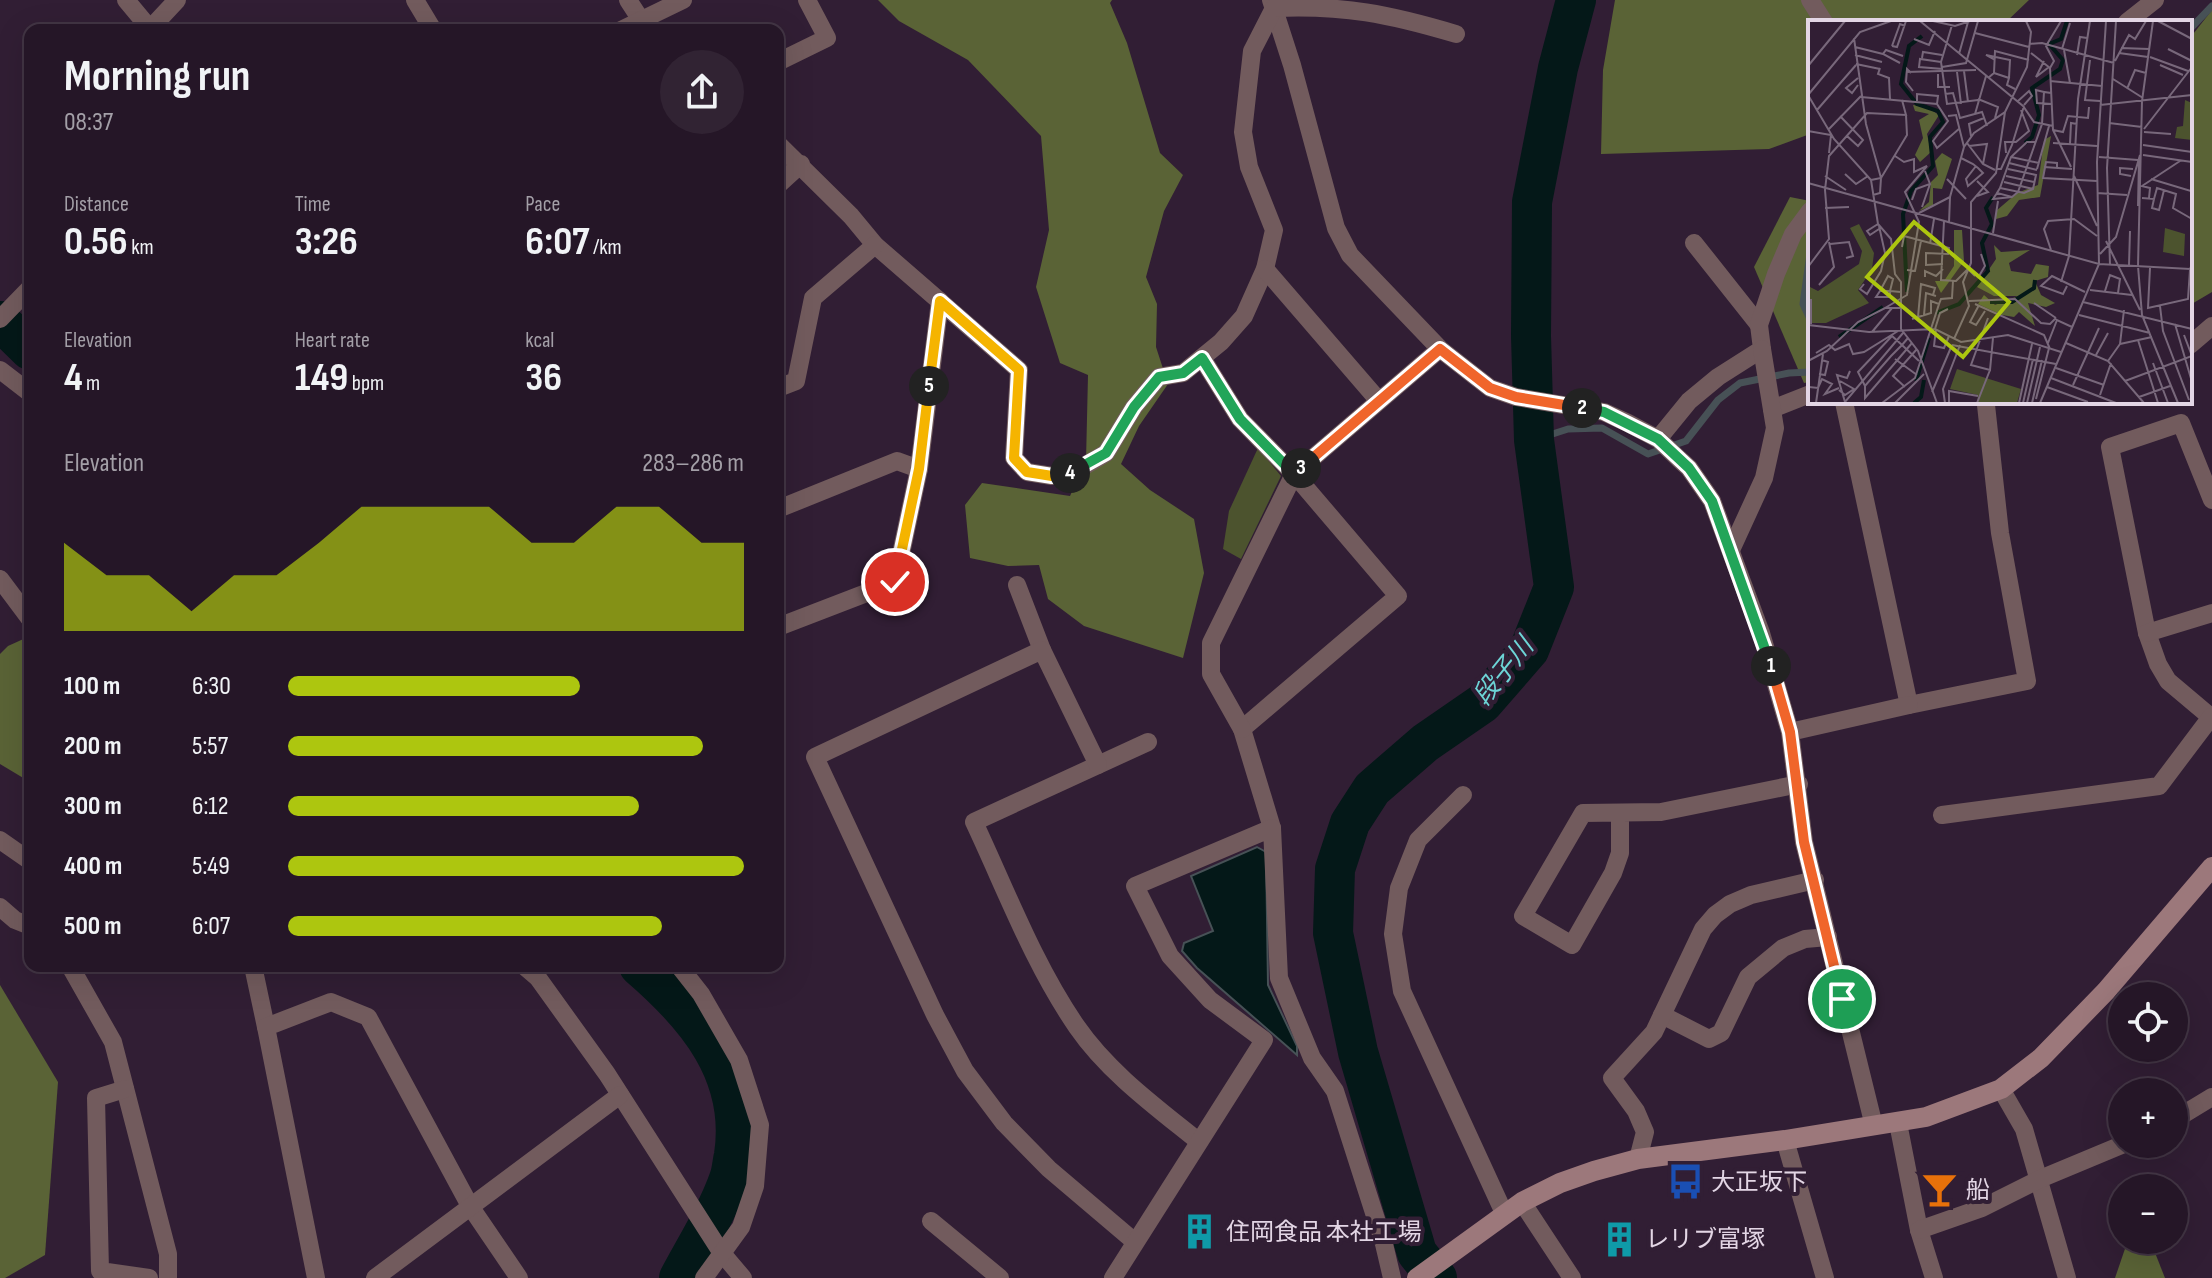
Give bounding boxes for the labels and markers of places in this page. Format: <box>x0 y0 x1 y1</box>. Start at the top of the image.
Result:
pin: 5 <box>909 366 949 406</box>
pin: 2 <box>1562 388 1602 428</box>
pin: 3 <box>1281 448 1321 488</box>
pin: 4 <box>1050 453 1090 493</box>
pin <box>861 548 929 616</box>
pin: 1 <box>1751 646 1791 686</box>
pin <box>1808 965 1876 1033</box>
bus stop icon: 大正坂下 <box>1666 1163 1704 1201</box>
place label: 大正坂下 <box>1711 1168 1807 1197</box>
bar icon: 船 <box>1921 1171 1959 1209</box>
place label: 船 <box>1966 1176 1990 1205</box>
building icon: 住岡食品 本社工場 <box>1181 1213 1219 1251</box>
place label: 住岡食品 本社工場 <box>1226 1218 1422 1247</box>
building icon: レリブ富塚 <box>1600 1220 1638 1258</box>
place label: レリブ富塚 <box>1645 1225 1765 1254</box>

